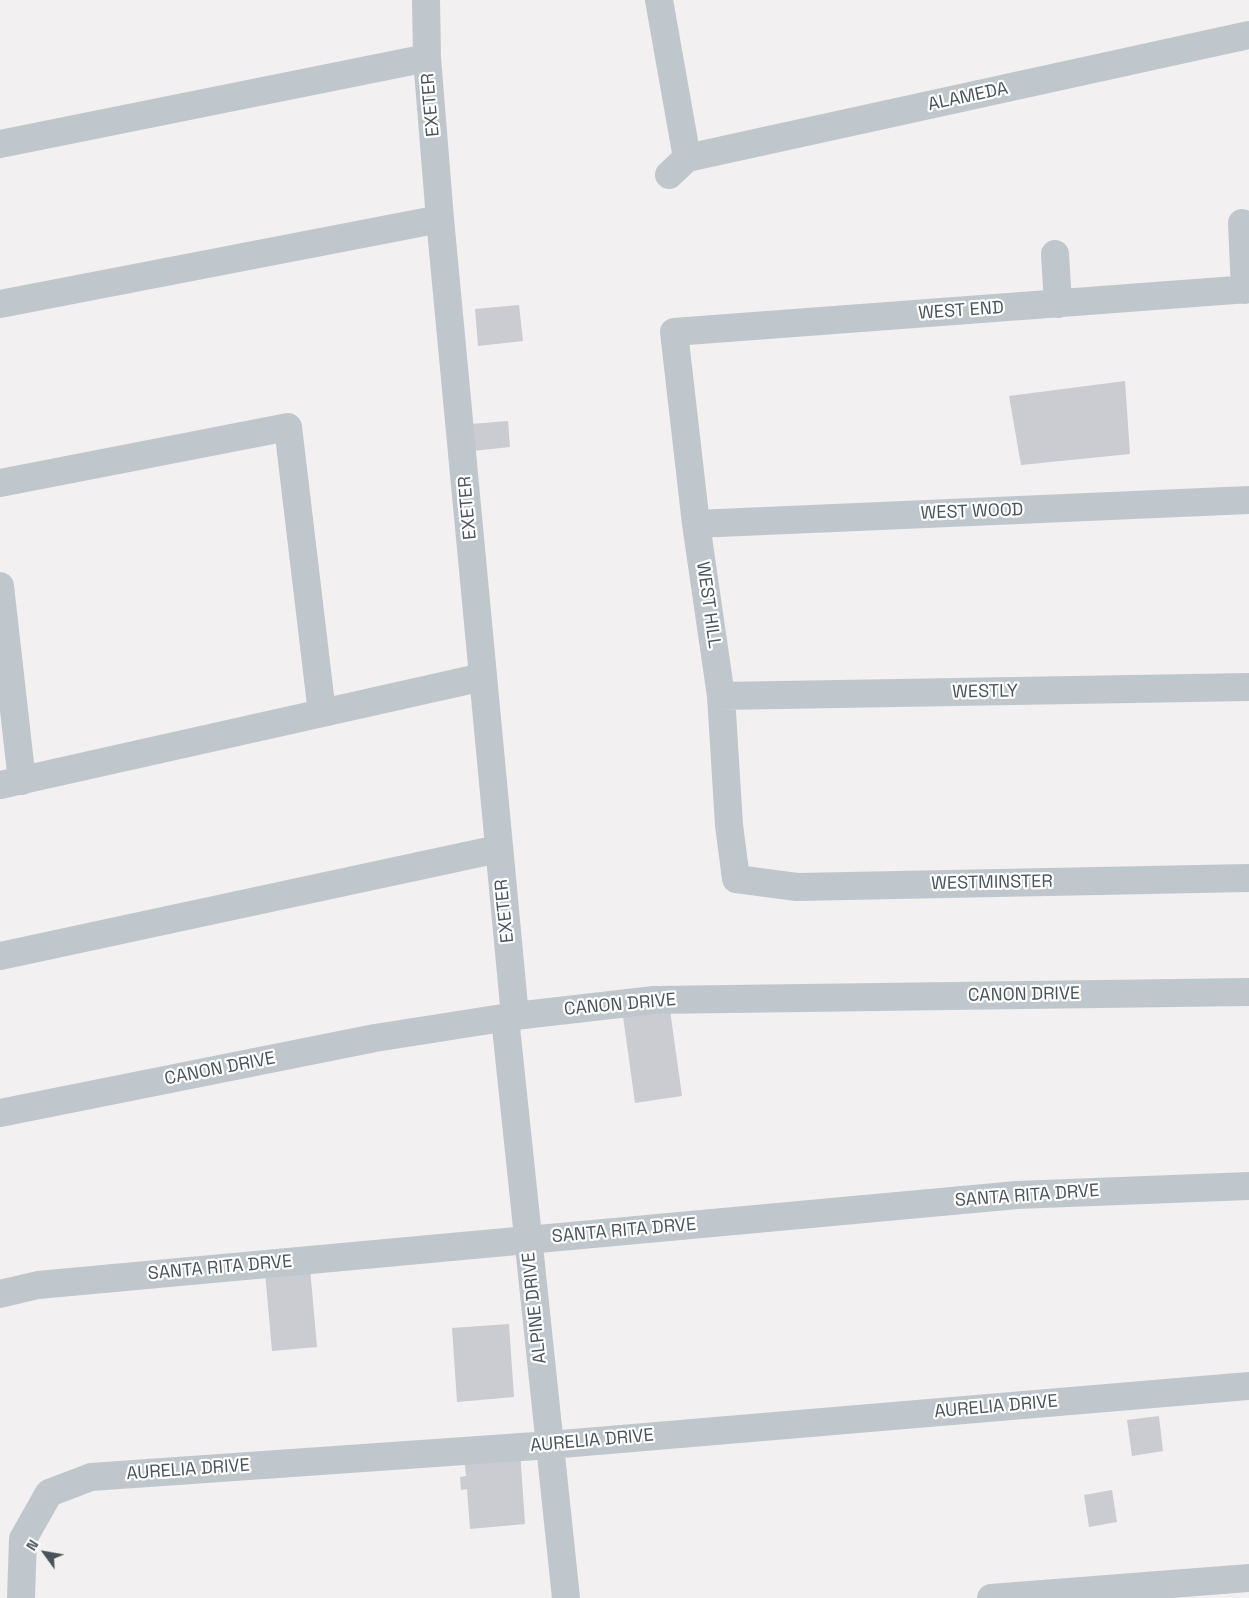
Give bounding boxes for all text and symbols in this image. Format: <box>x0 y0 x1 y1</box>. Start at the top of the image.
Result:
street label: EXETER <box>417 72 445 138</box>
street label: ALAMEDA <box>926 78 1010 116</box>
street label: WEST END <box>918 297 1004 325</box>
street label: EXETER <box>454 475 482 541</box>
street label: WEST WOOD <box>920 499 1024 525</box>
street label: WEST HILL <box>691 560 725 650</box>
street label: WESTLY <box>952 681 1018 703</box>
street label: WESTMINSTER <box>931 871 1053 895</box>
street label: EXETER <box>491 878 519 944</box>
street label: CANON DRIVE <box>968 983 1080 1007</box>
street label: CANON DRIVE <box>563 989 677 1021</box>
street label: CANON DRIVE <box>163 1048 277 1090</box>
street label: SANTA RITA DRVE <box>954 1180 1100 1212</box>
street label: SANTA RITA DRVE <box>551 1214 697 1248</box>
street label: SANTA RITA DRVE <box>147 1251 293 1285</box>
street label: ALPINE DRIVE <box>518 1251 552 1365</box>
street label: AURELIA DRIVE <box>933 1391 1059 1423</box>
street label: AURELIA DRIVE <box>529 1425 655 1457</box>
street label: AURELIA DRIVE <box>126 1455 250 1485</box>
north arrow <box>20 1528 70 1578</box>
text: N <box>22 1536 42 1554</box>

